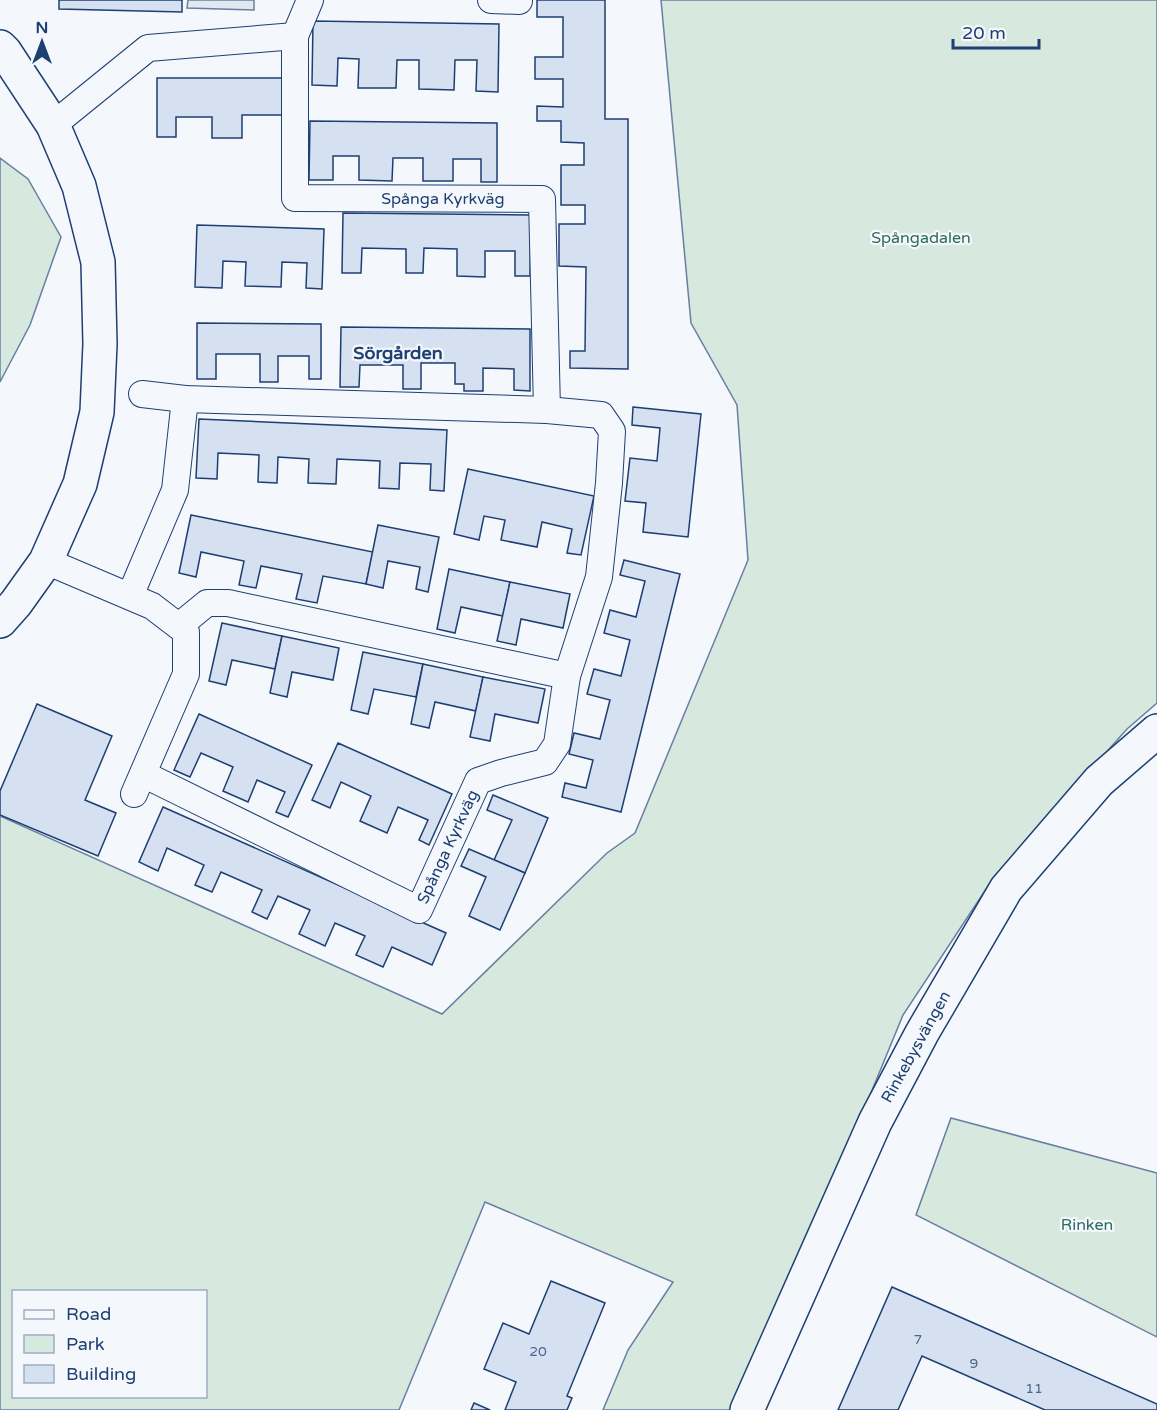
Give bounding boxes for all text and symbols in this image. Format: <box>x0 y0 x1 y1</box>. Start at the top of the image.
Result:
north arrow <box>12 12 72 72</box>
scale bar <box>953 12 1038 50</box>
text: N <box>36 18 48 38</box>
text: 20 m <box>962 22 1006 44</box>
street label: Spånga Kyrkväg <box>381 189 505 209</box>
park label: Spångadalen <box>871 228 971 248</box>
district label: Sörgården <box>353 342 443 364</box>
street label: Spånga Kyrkväg <box>413 787 483 907</box>
street label: Rinkebysvängen <box>877 988 955 1106</box>
park label: Rinken <box>1061 1215 1113 1235</box>
legend <box>12 1290 207 1398</box>
text: Road <box>66 1303 111 1325</box>
house number: 7 <box>914 1331 922 1348</box>
text: Park <box>66 1333 105 1355</box>
house number: 20 <box>529 1343 547 1360</box>
house number: 9 <box>970 1355 978 1372</box>
text: Building <box>66 1363 136 1385</box>
house number: 11 <box>1025 1380 1043 1397</box>

